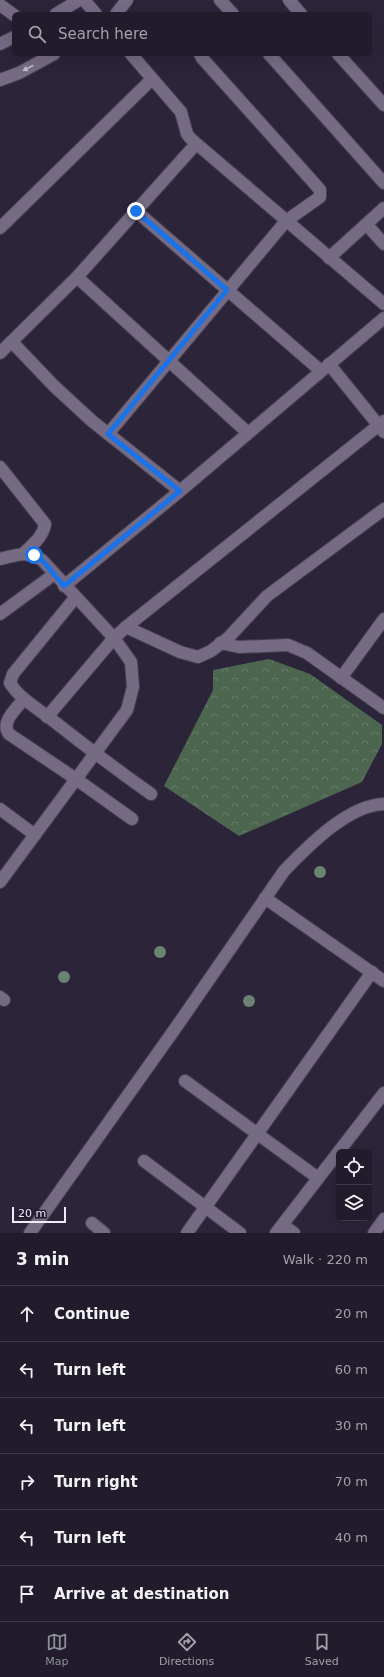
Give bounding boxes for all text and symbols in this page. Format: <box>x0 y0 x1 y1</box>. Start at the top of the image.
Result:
search box <box>12 12 372 56</box>
icon: search <box>26 23 48 45</box>
text: Search here <box>58 25 148 43</box>
one-way arrow <box>22 65 33 71</box>
route end <box>127 202 145 220</box>
route start <box>25 546 43 564</box>
map controls <box>336 1149 372 1221</box>
button: locate <box>336 1149 372 1185</box>
button: layers <box>336 1185 372 1221</box>
scale bar <box>12 1205 66 1224</box>
text: 20 m <box>18 1207 46 1220</box>
text: 3 min <box>16 1249 69 1269</box>
text: Walk · 220 m <box>283 1252 368 1267</box>
icon: ahead <box>16 1303 38 1325</box>
text: Continue <box>54 1305 130 1323</box>
text: 20 m <box>335 1306 368 1321</box>
icon: left <box>16 1359 38 1381</box>
text: Turn left <box>54 1361 126 1379</box>
text: 60 m <box>335 1362 368 1377</box>
icon: left <box>16 1415 38 1437</box>
text: Turn left <box>54 1417 126 1435</box>
text: 30 m <box>335 1418 368 1433</box>
icon: right <box>16 1471 38 1493</box>
text: Turn right <box>54 1473 138 1491</box>
text: 70 m <box>335 1474 368 1489</box>
icon: left <box>16 1527 38 1549</box>
text: Turn left <box>54 1529 126 1547</box>
text: 40 m <box>335 1530 368 1545</box>
icon: arrive <box>16 1583 38 1605</box>
text: Arrive at destination <box>54 1585 229 1603</box>
tab: Map <box>45 1631 68 1668</box>
tab: Directions <box>159 1631 214 1668</box>
tab: Saved <box>305 1631 339 1668</box>

